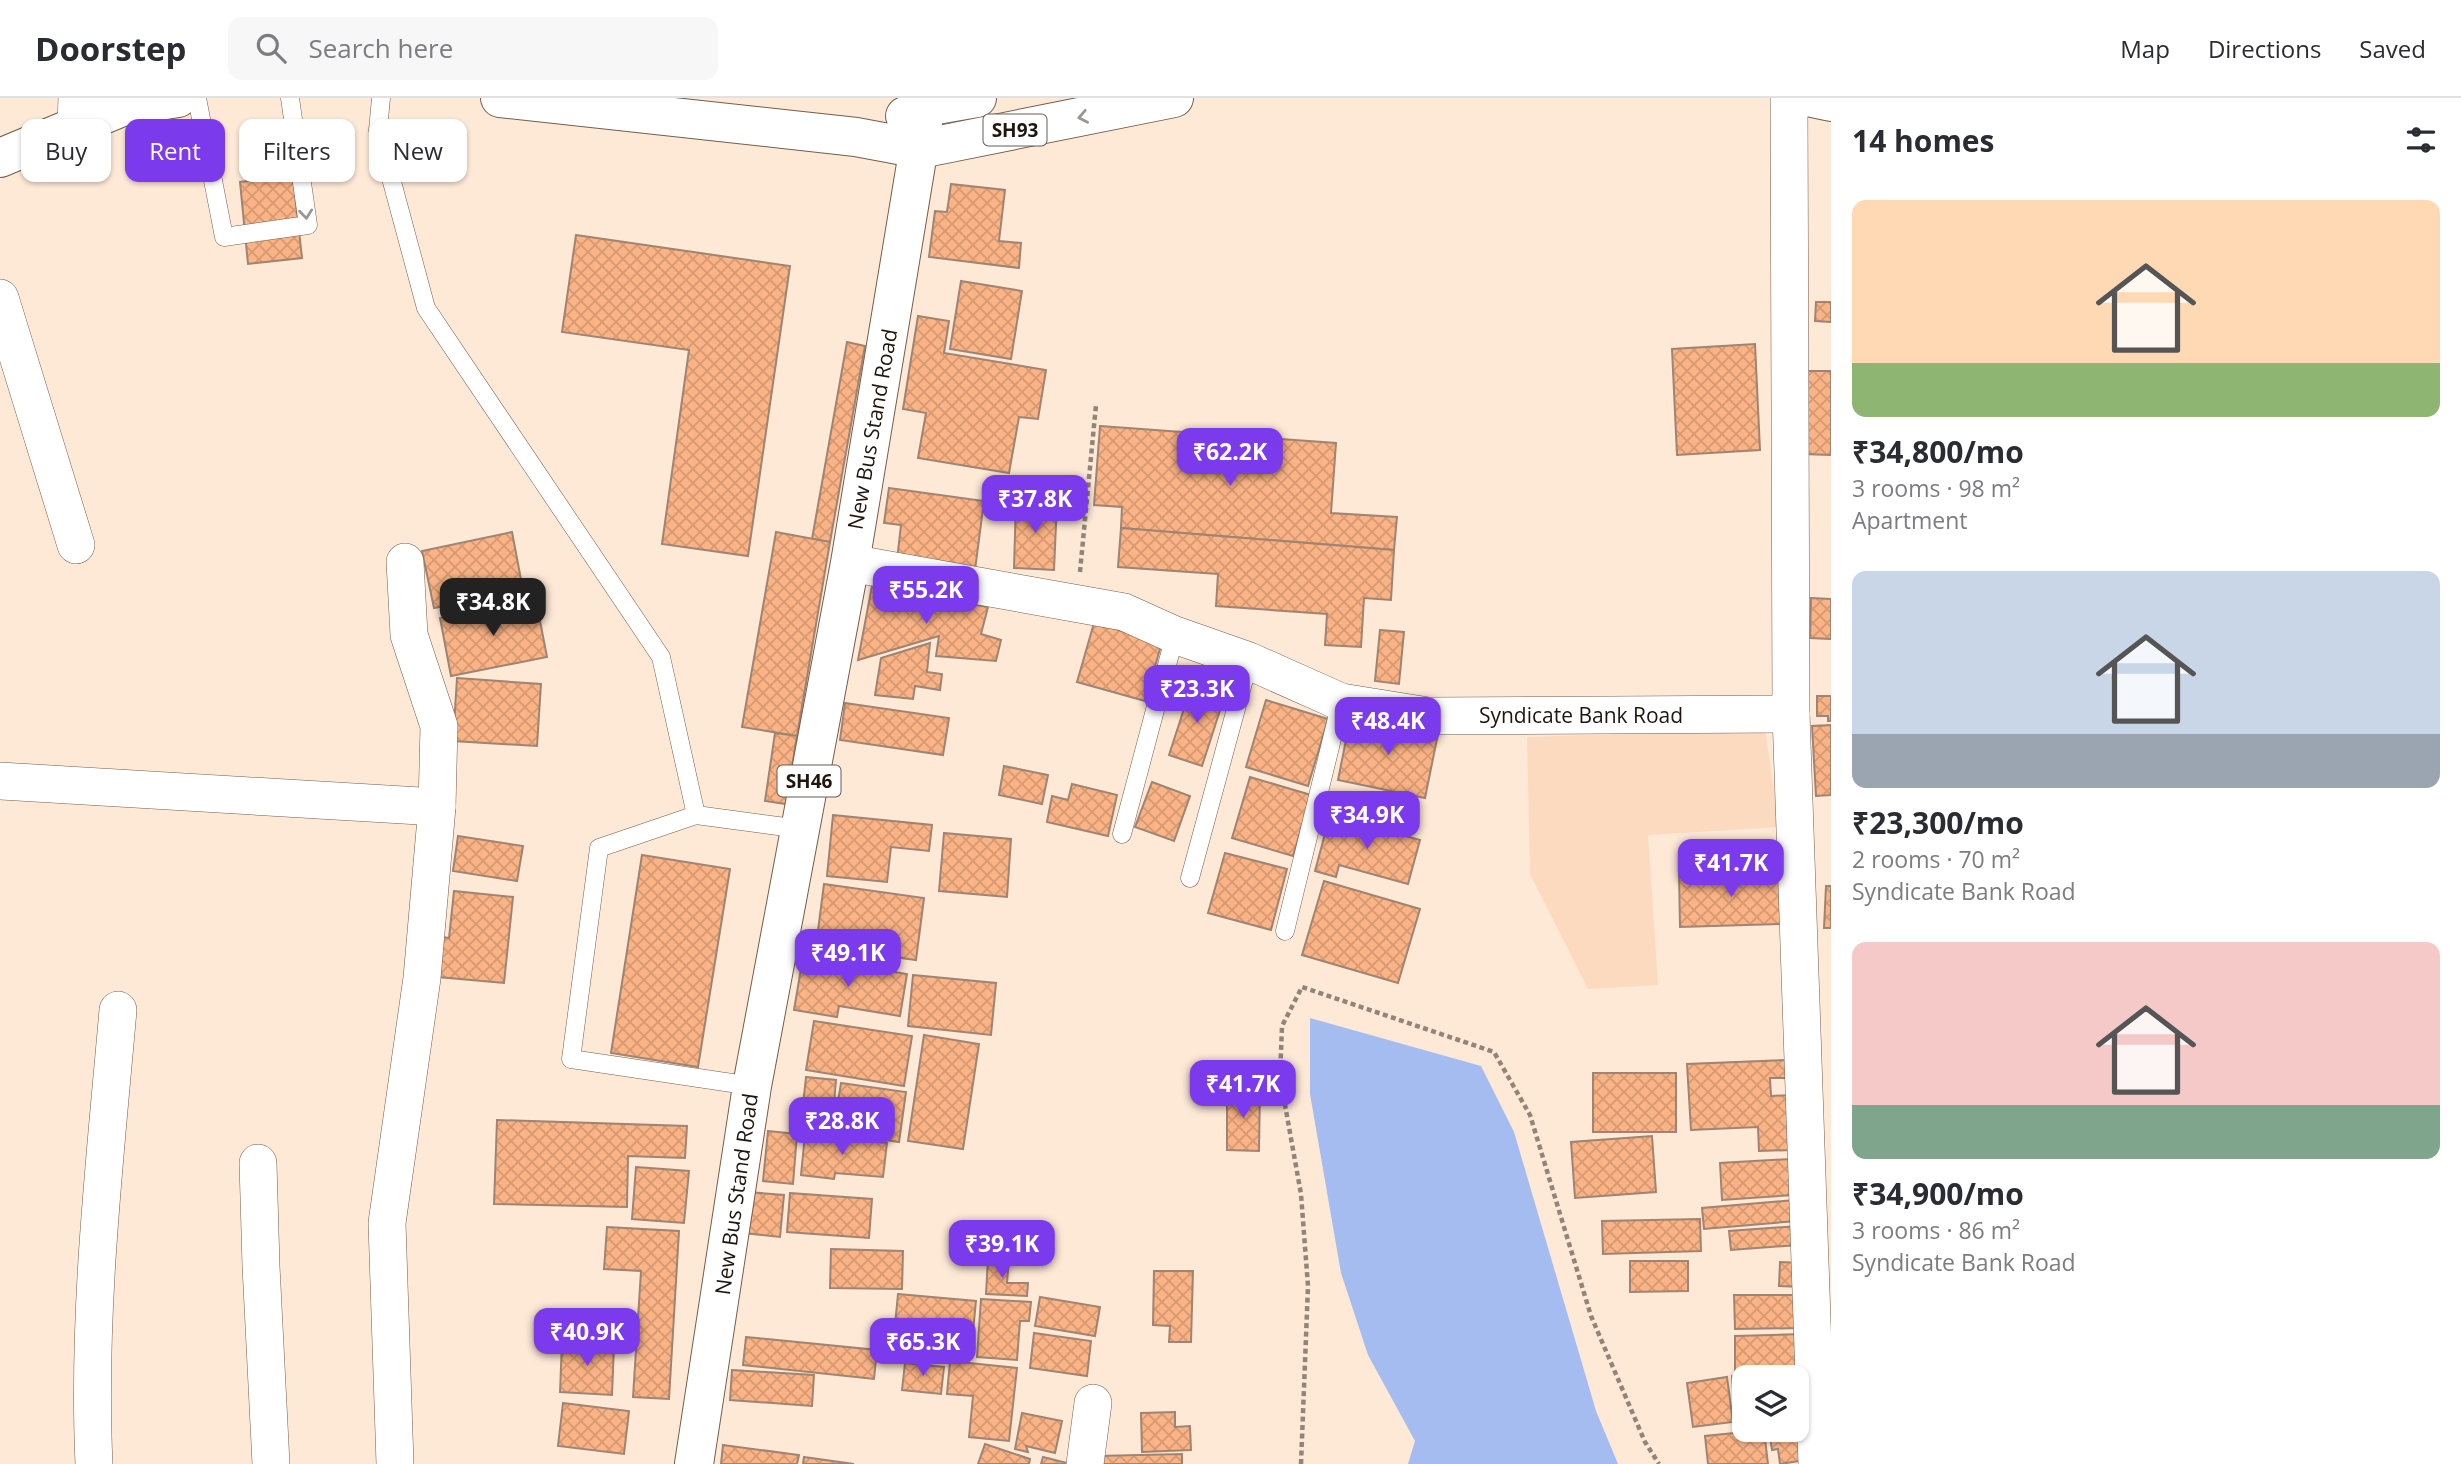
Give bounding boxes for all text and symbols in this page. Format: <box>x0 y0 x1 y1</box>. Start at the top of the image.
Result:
search box <box>228 17 718 80</box>
text: Doorstep <box>35 26 186 71</box>
icon: search <box>252 29 290 67</box>
text: Search here <box>308 30 453 66</box>
text: Map <box>2120 32 2170 65</box>
text: Directions <box>2208 32 2321 65</box>
text: Saved <box>2359 32 2426 65</box>
one-way arrow <box>1077 108 1089 123</box>
road number: SH93 <box>984 114 1046 146</box>
chip: Buy <box>21 119 111 182</box>
chip: Rent <box>125 119 225 182</box>
chip: Filters <box>239 119 355 182</box>
chip: New <box>369 119 467 182</box>
text: 14 homes <box>1852 120 1995 161</box>
icon: filters <box>2402 121 2440 159</box>
one-way arrow <box>298 209 313 220</box>
icon: home <box>2083 245 2209 371</box>
street label: New Bus Stand Road <box>841 327 903 531</box>
pin: ₹62.2K <box>1173 428 1287 488</box>
text: ₹34,800/mo <box>1852 431 2024 472</box>
text: ₹62.2K <box>1193 435 1267 467</box>
text: 3 rooms · 98 m² <box>1852 472 2020 504</box>
pin: ₹37.8K <box>978 476 1092 535</box>
text: ₹37.8K <box>998 482 1072 514</box>
text: Apartment <box>1852 504 1968 536</box>
pin: ₹55.2K <box>869 566 983 626</box>
text: ₹55.2K <box>889 573 963 605</box>
pin: ₹34.8K <box>436 578 550 638</box>
text: ₹34.8K <box>456 585 530 617</box>
icon: home <box>2083 616 2209 742</box>
pin: ₹23.3K <box>1140 666 1254 725</box>
text: ₹23.3K <box>1160 672 1234 704</box>
pin: ₹48.4K <box>1331 698 1445 757</box>
street label: Syndicate Bank Road <box>1479 701 1683 729</box>
text: ₹48.4K <box>1351 704 1425 736</box>
road number: SH46 <box>778 766 840 796</box>
pin: ₹34.9K <box>1310 792 1424 851</box>
text: ₹34.9K <box>1330 798 1404 830</box>
text: ₹23,300/mo <box>1852 802 2024 843</box>
pin: ₹41.7K <box>1674 840 1788 899</box>
text: 2 rooms · 70 m² <box>1852 843 2020 875</box>
text: ₹41.7K <box>1694 846 1768 878</box>
text: Syndicate Bank Road <box>1852 875 2076 907</box>
pin: ₹49.1K <box>791 930 905 989</box>
text: ₹49.1K <box>811 936 885 968</box>
icon: home <box>2083 987 2209 1113</box>
pin: ₹41.7K <box>1186 1060 1300 1120</box>
text: ₹41.7K <box>1206 1067 1280 1099</box>
street label: New Bus Stand Road <box>708 1091 764 1297</box>
pin: ₹28.8K <box>785 1098 899 1157</box>
text: ₹28.8K <box>805 1104 879 1136</box>
text: ₹34,900/mo <box>1852 1173 2024 1214</box>
text: 3 rooms · 86 m² <box>1852 1214 2020 1246</box>
pin: ₹39.1K <box>945 1220 1059 1280</box>
text: ₹39.1K <box>965 1227 1039 1259</box>
text: Syndicate Bank Road <box>1852 1246 2076 1278</box>
pin: ₹40.9K <box>530 1308 644 1368</box>
text: ₹40.9K <box>550 1315 624 1347</box>
pin: ₹65.3K <box>866 1318 980 1378</box>
text: ₹65.3K <box>886 1325 960 1357</box>
map controls <box>1732 1365 1809 1442</box>
button: layers <box>1732 1365 1809 1442</box>

